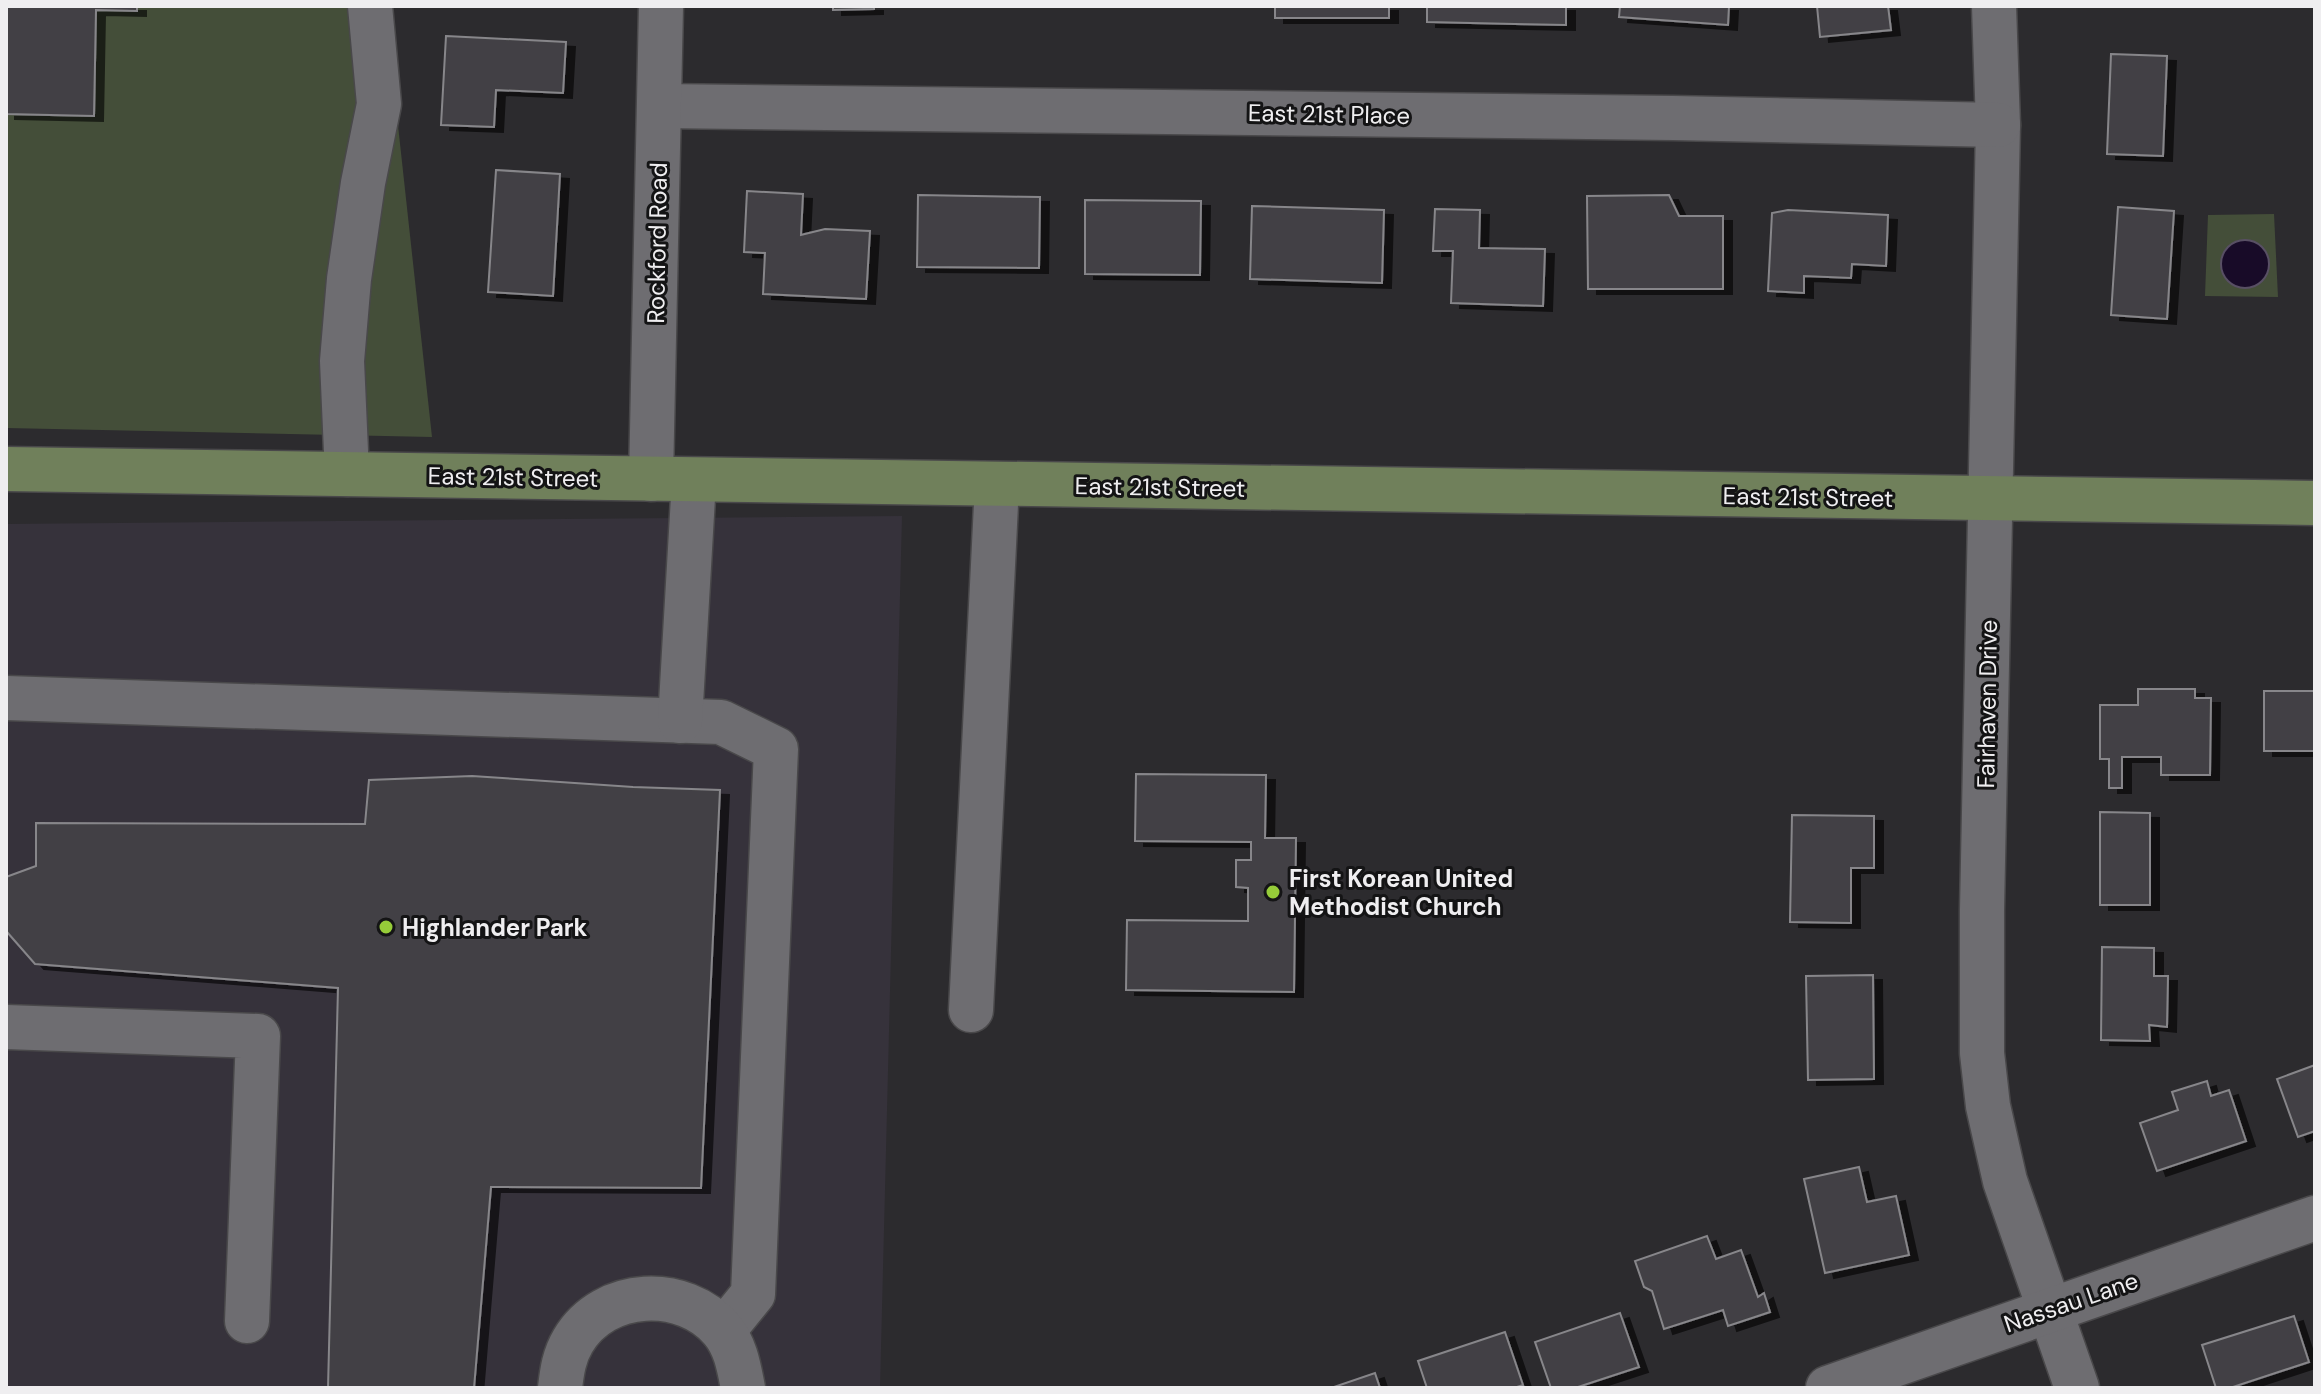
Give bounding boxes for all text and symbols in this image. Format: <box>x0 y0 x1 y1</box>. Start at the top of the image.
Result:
street label: East 21st Place <box>1248 97 1410 131</box>
street label: Rockford Road <box>640 162 674 324</box>
street label: East 21st Street <box>427 460 599 494</box>
street label: East 21st Street <box>1074 470 1246 504</box>
street label: East 21st Street <box>1722 480 1894 514</box>
street label: Fairhaven Drive <box>1970 619 2004 789</box>
place label: First Korean United Methodist Church <box>1289 863 1513 922</box>
marker: First Korean United Methodist Church <box>1264 883 1282 901</box>
place label: Highlander Park <box>402 912 588 943</box>
marker: Highlander Park <box>377 918 395 936</box>
street label: Nassau Lane <box>2000 1265 2142 1339</box>

